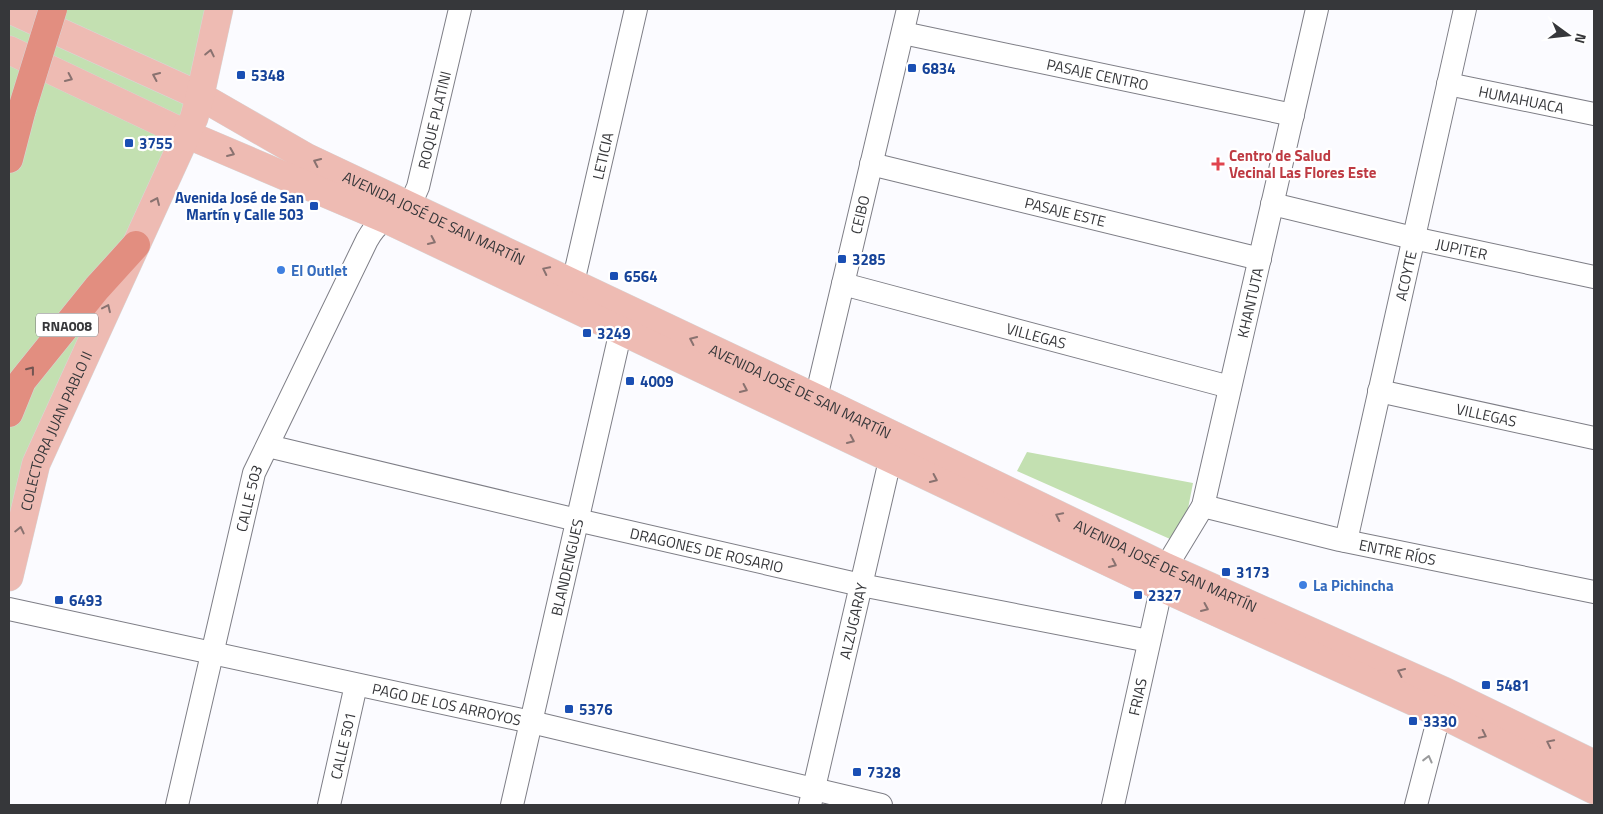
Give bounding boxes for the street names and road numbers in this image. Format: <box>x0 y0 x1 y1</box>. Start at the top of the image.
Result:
street label: PASAJE CENTRO <box>1045 52 1151 96</box>
street label: ROQUE PLATINI <box>411 69 457 171</box>
street label: HUMAHUACA <box>1477 79 1566 119</box>
street label: LETICIA <box>586 130 619 182</box>
street label: AVENIDA JOSÉ DE SAN MARTÍN <box>339 165 529 271</box>
street label: PASAJE ESTE <box>1022 190 1108 232</box>
street label: CEIBO <box>844 193 875 236</box>
street label: JUPITER <box>1434 232 1490 265</box>
street label: ACOYTE <box>1389 248 1422 303</box>
street label: KHANTUTA <box>1230 265 1269 340</box>
road number: RNA008 <box>36 314 98 336</box>
street label: VILLEGAS <box>1004 316 1069 354</box>
street label: AVENIDA JOSÉ DE SAN MARTÍN <box>705 338 895 444</box>
street label: COLECTORA JUAN PABLO II <box>14 347 98 513</box>
street label: VILLEGAS <box>1454 397 1519 432</box>
street label: CALLE 503 <box>229 460 268 534</box>
street label: AVENIDA JOSÉ DE SAN MARTÍN <box>1070 513 1261 618</box>
street label: BLANDENGUES <box>544 516 589 618</box>
street label: DRAGONES DE ROSARIO <box>628 521 786 578</box>
street label: ENTRE RÍOS <box>1357 533 1438 571</box>
street label: ALZUGARAY <box>833 581 873 661</box>
street label: PAGO DE LOS ARROYOS <box>370 676 523 731</box>
street label: FRIAS <box>1122 676 1152 718</box>
street label: CALLE 501 <box>324 710 361 781</box>

